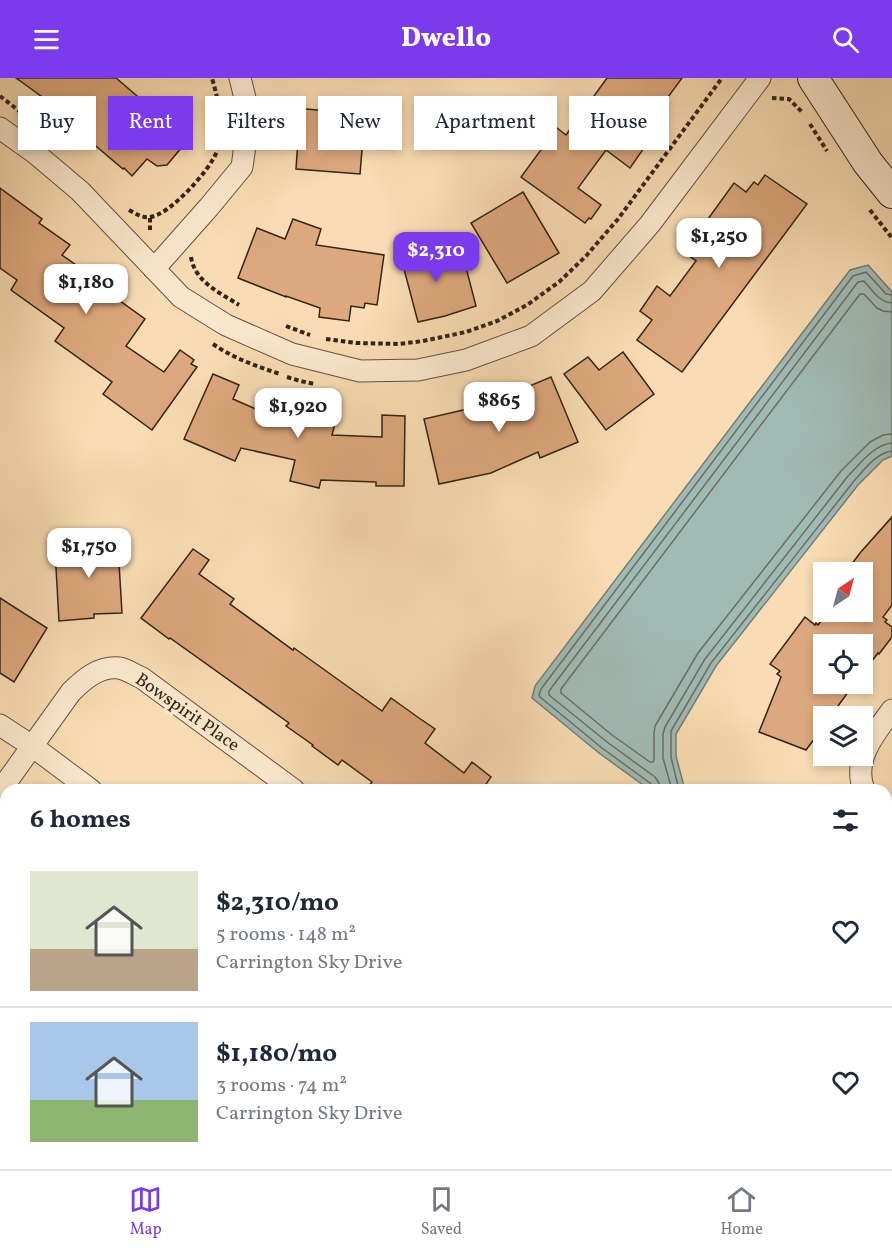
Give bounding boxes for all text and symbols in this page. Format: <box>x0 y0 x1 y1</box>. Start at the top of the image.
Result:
text: Dwello <box>401 20 491 58</box>
icon: menu <box>30 23 63 56</box>
icon: search <box>829 23 862 56</box>
chip: Buy <box>18 96 96 150</box>
chip: Rent <box>108 96 193 150</box>
chip: Filters <box>205 96 306 150</box>
chip: New <box>318 96 402 150</box>
chip: Apartment <box>414 96 557 150</box>
chip: House <box>569 96 669 150</box>
pin: $1,250 <box>670 218 768 269</box>
text: $1,250 <box>690 223 748 251</box>
pin: $2,310 <box>387 232 485 283</box>
text: $2,310 <box>407 237 465 265</box>
pin: $1,180 <box>37 264 135 315</box>
text: $1,180 <box>58 269 114 297</box>
pin: $865 <box>463 382 535 433</box>
text: $865 <box>478 387 520 415</box>
pin: $1,920 <box>249 388 347 439</box>
text: $1,920 <box>269 393 327 421</box>
pin: $1,750 <box>40 528 138 579</box>
text: $1,750 <box>61 533 117 561</box>
north arrow <box>813 562 873 622</box>
map controls <box>813 562 873 766</box>
button: locate <box>813 634 873 694</box>
street label: Bowspirit Place <box>130 668 244 758</box>
button: layers <box>813 706 873 766</box>
text: 6 homes <box>30 802 131 838</box>
icon: filters <box>829 804 862 837</box>
text: $2,310/mo <box>216 885 339 921</box>
icon: home <box>78 895 150 967</box>
icon: heart <box>829 915 862 948</box>
text: 5 rooms · 148 m² <box>216 921 356 949</box>
text: Carrington Sky Drive <box>216 949 402 977</box>
text: $1,180/mo <box>216 1036 337 1072</box>
icon: home <box>78 1046 150 1118</box>
icon: heart <box>829 1066 862 1099</box>
text: 3 rooms · 74 m² <box>216 1072 347 1100</box>
text: Carrington Sky Drive <box>216 1100 402 1128</box>
tab: Map <box>129 1183 162 1241</box>
tab: Saved <box>421 1183 462 1241</box>
tab: Home <box>720 1183 763 1241</box>

